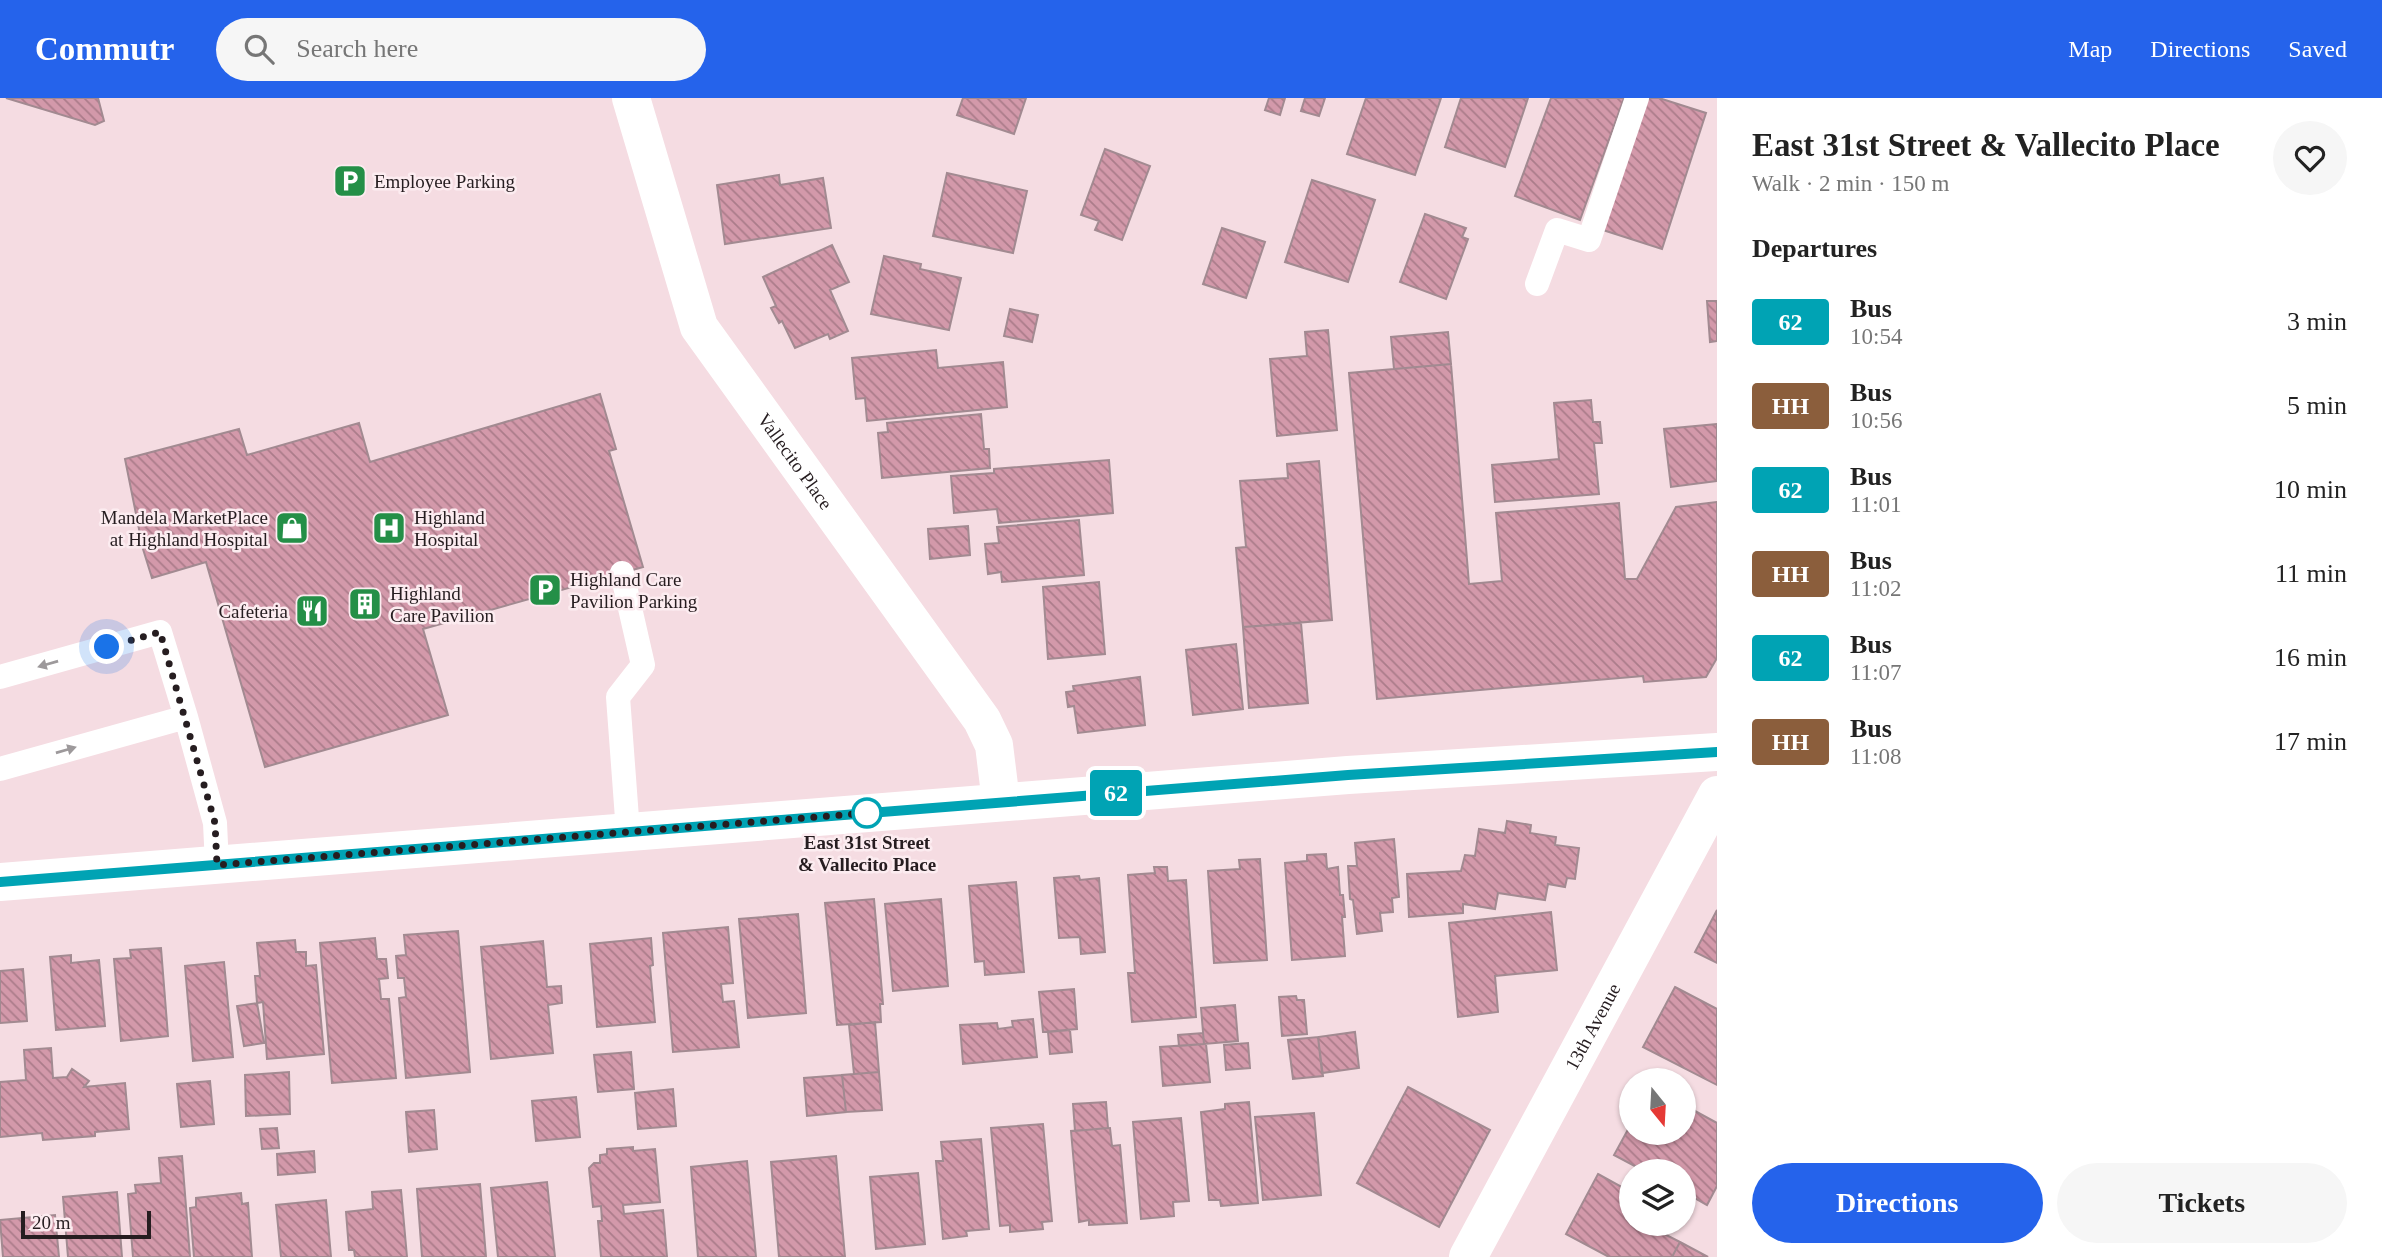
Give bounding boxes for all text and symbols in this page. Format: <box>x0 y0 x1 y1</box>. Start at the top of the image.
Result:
search box <box>216 18 706 81</box>
icon: search <box>240 30 278 68</box>
text: Commutr <box>35 31 174 67</box>
text: Search here <box>296 34 418 63</box>
text: Map <box>2068 36 2112 62</box>
text: Directions <box>2150 36 2250 62</box>
text: Saved <box>2288 36 2347 62</box>
button: heart <box>2273 121 2347 195</box>
text: East 31st Street & Vallecito Place <box>1752 127 2220 163</box>
parking icon: Employee Parking <box>331 162 369 200</box>
place label: Employee Parking <box>374 171 515 192</box>
text: Walk · 2 min · 150 m <box>1752 171 1949 196</box>
text: Departures <box>1752 234 1877 263</box>
text: Bus <box>1850 294 1892 323</box>
text: 3 min <box>2287 307 2347 336</box>
text: 62 <box>1779 309 1803 335</box>
text: 10:54 <box>1850 324 1902 349</box>
text: Bus <box>1850 378 1892 407</box>
text: 5 min <box>2287 391 2347 420</box>
text: HH <box>1772 393 1809 419</box>
text: 10:56 <box>1850 408 1902 433</box>
street label: Vallecito Place <box>754 409 837 513</box>
text: Bus <box>1850 462 1892 491</box>
text: 10 min <box>2274 475 2347 504</box>
text: 62 <box>1779 477 1803 503</box>
text: 11:01 <box>1850 492 1902 517</box>
place label: Mandela MarketPlace at Highland Hospital <box>101 507 268 550</box>
place label: Highland Hospital <box>414 507 485 550</box>
shop icon: Mandela MarketPlace at Highland Hospital <box>273 509 311 547</box>
hospital icon: Highland Hospital <box>370 509 408 547</box>
text: Bus <box>1850 546 1892 575</box>
text: 11 min <box>2275 559 2347 588</box>
text: HH <box>1772 561 1809 587</box>
place label: Highland Care Pavilion Parking <box>570 569 698 612</box>
parking icon: Highland Care Pavilion Parking <box>526 571 564 609</box>
text: 11:02 <box>1850 576 1902 601</box>
place label: Highland Care Pavilion <box>390 583 494 626</box>
building icon: Highland Care Pavilion <box>346 585 384 623</box>
restaurant icon: Cafeteria <box>293 592 331 630</box>
place label: Cafeteria <box>218 601 289 622</box>
your location <box>89 629 124 664</box>
text: Bus <box>1850 630 1892 659</box>
text: 16 min <box>2274 643 2347 672</box>
text: 62 <box>1779 645 1803 671</box>
one-way arrow <box>37 659 58 669</box>
text: 11:07 <box>1850 660 1902 685</box>
text: Bus <box>1850 714 1892 743</box>
text: 17 min <box>2274 727 2347 756</box>
text: HH <box>1772 729 1809 755</box>
text: 11:08 <box>1850 744 1902 769</box>
one-way arrow <box>56 745 77 755</box>
line badge: 62 <box>1084 770 1148 816</box>
text: 62 <box>1104 780 1128 806</box>
marker: East 31st Street & Vallecito Place <box>852 798 882 828</box>
place label: East 31st Street & Vallecito Place <box>798 832 936 875</box>
street label: 13th Avenue <box>1560 979 1624 1073</box>
north arrow <box>1619 1068 1696 1144</box>
map controls <box>1619 1068 1696 1236</box>
button: layers <box>1619 1159 1696 1236</box>
button: Directions <box>1752 1163 2043 1243</box>
button: Tickets <box>2057 1163 2347 1243</box>
scale bar <box>21 1208 150 1240</box>
text: 20 m <box>32 1212 71 1233</box>

